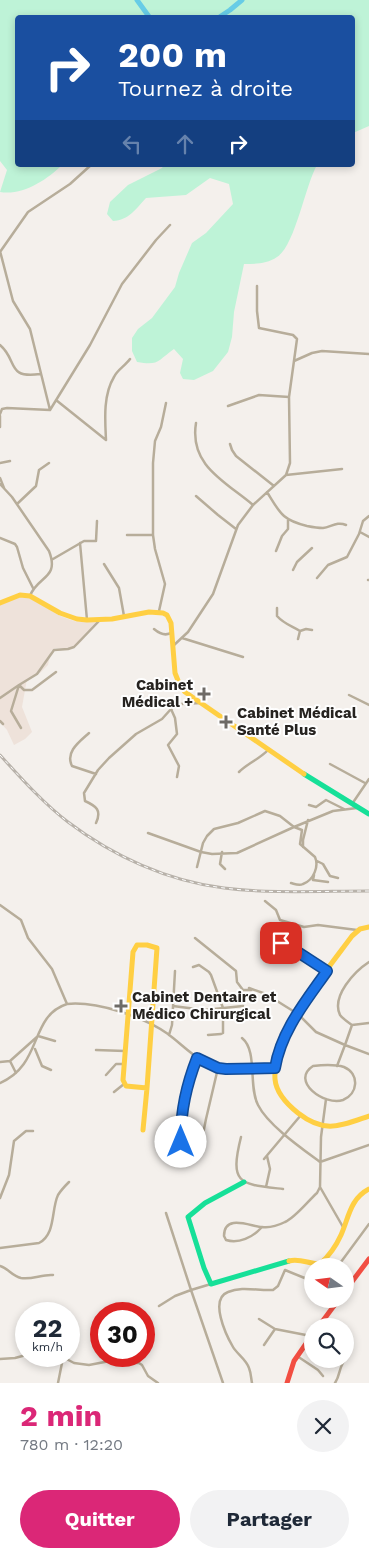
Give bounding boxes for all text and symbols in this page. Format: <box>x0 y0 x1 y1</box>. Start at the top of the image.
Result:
text: 200 m <box>118 34 227 76</box>
icon: right <box>35 35 100 100</box>
text: Tournez à droite <box>118 76 293 101</box>
icon: left <box>118 130 146 158</box>
icon: ahead <box>171 130 199 158</box>
icon: right <box>224 130 252 158</box>
place label: Cabinet Médical + <box>122 676 193 711</box>
marker: Cabinet Médical + <box>197 687 211 701</box>
place label: Cabinet Médical Santé Plus <box>237 704 357 739</box>
marker: Cabinet Médical Santé Plus <box>219 715 233 729</box>
pin <box>260 922 302 964</box>
icon: arrive <box>267 929 295 957</box>
place label: Cabinet Dentaire et Médico Chirurgical <box>132 988 277 1023</box>
marker: Cabinet Dentaire et Médico Chirurgical <box>114 999 128 1013</box>
position arrow <box>154 1115 206 1167</box>
north arrow <box>304 1258 354 1308</box>
map controls <box>304 1258 354 1368</box>
speed limit sign: 30 <box>90 1302 155 1367</box>
text: 22 <box>33 1314 62 1343</box>
button: search <box>304 1318 354 1368</box>
text: km/h <box>32 1340 63 1354</box>
text: 2 min <box>20 1398 102 1433</box>
button: close <box>297 1400 349 1452</box>
text: 780 m · 12:20 <box>20 1435 123 1454</box>
button: Quitter <box>20 1490 180 1548</box>
button: Partager <box>190 1490 349 1548</box>

